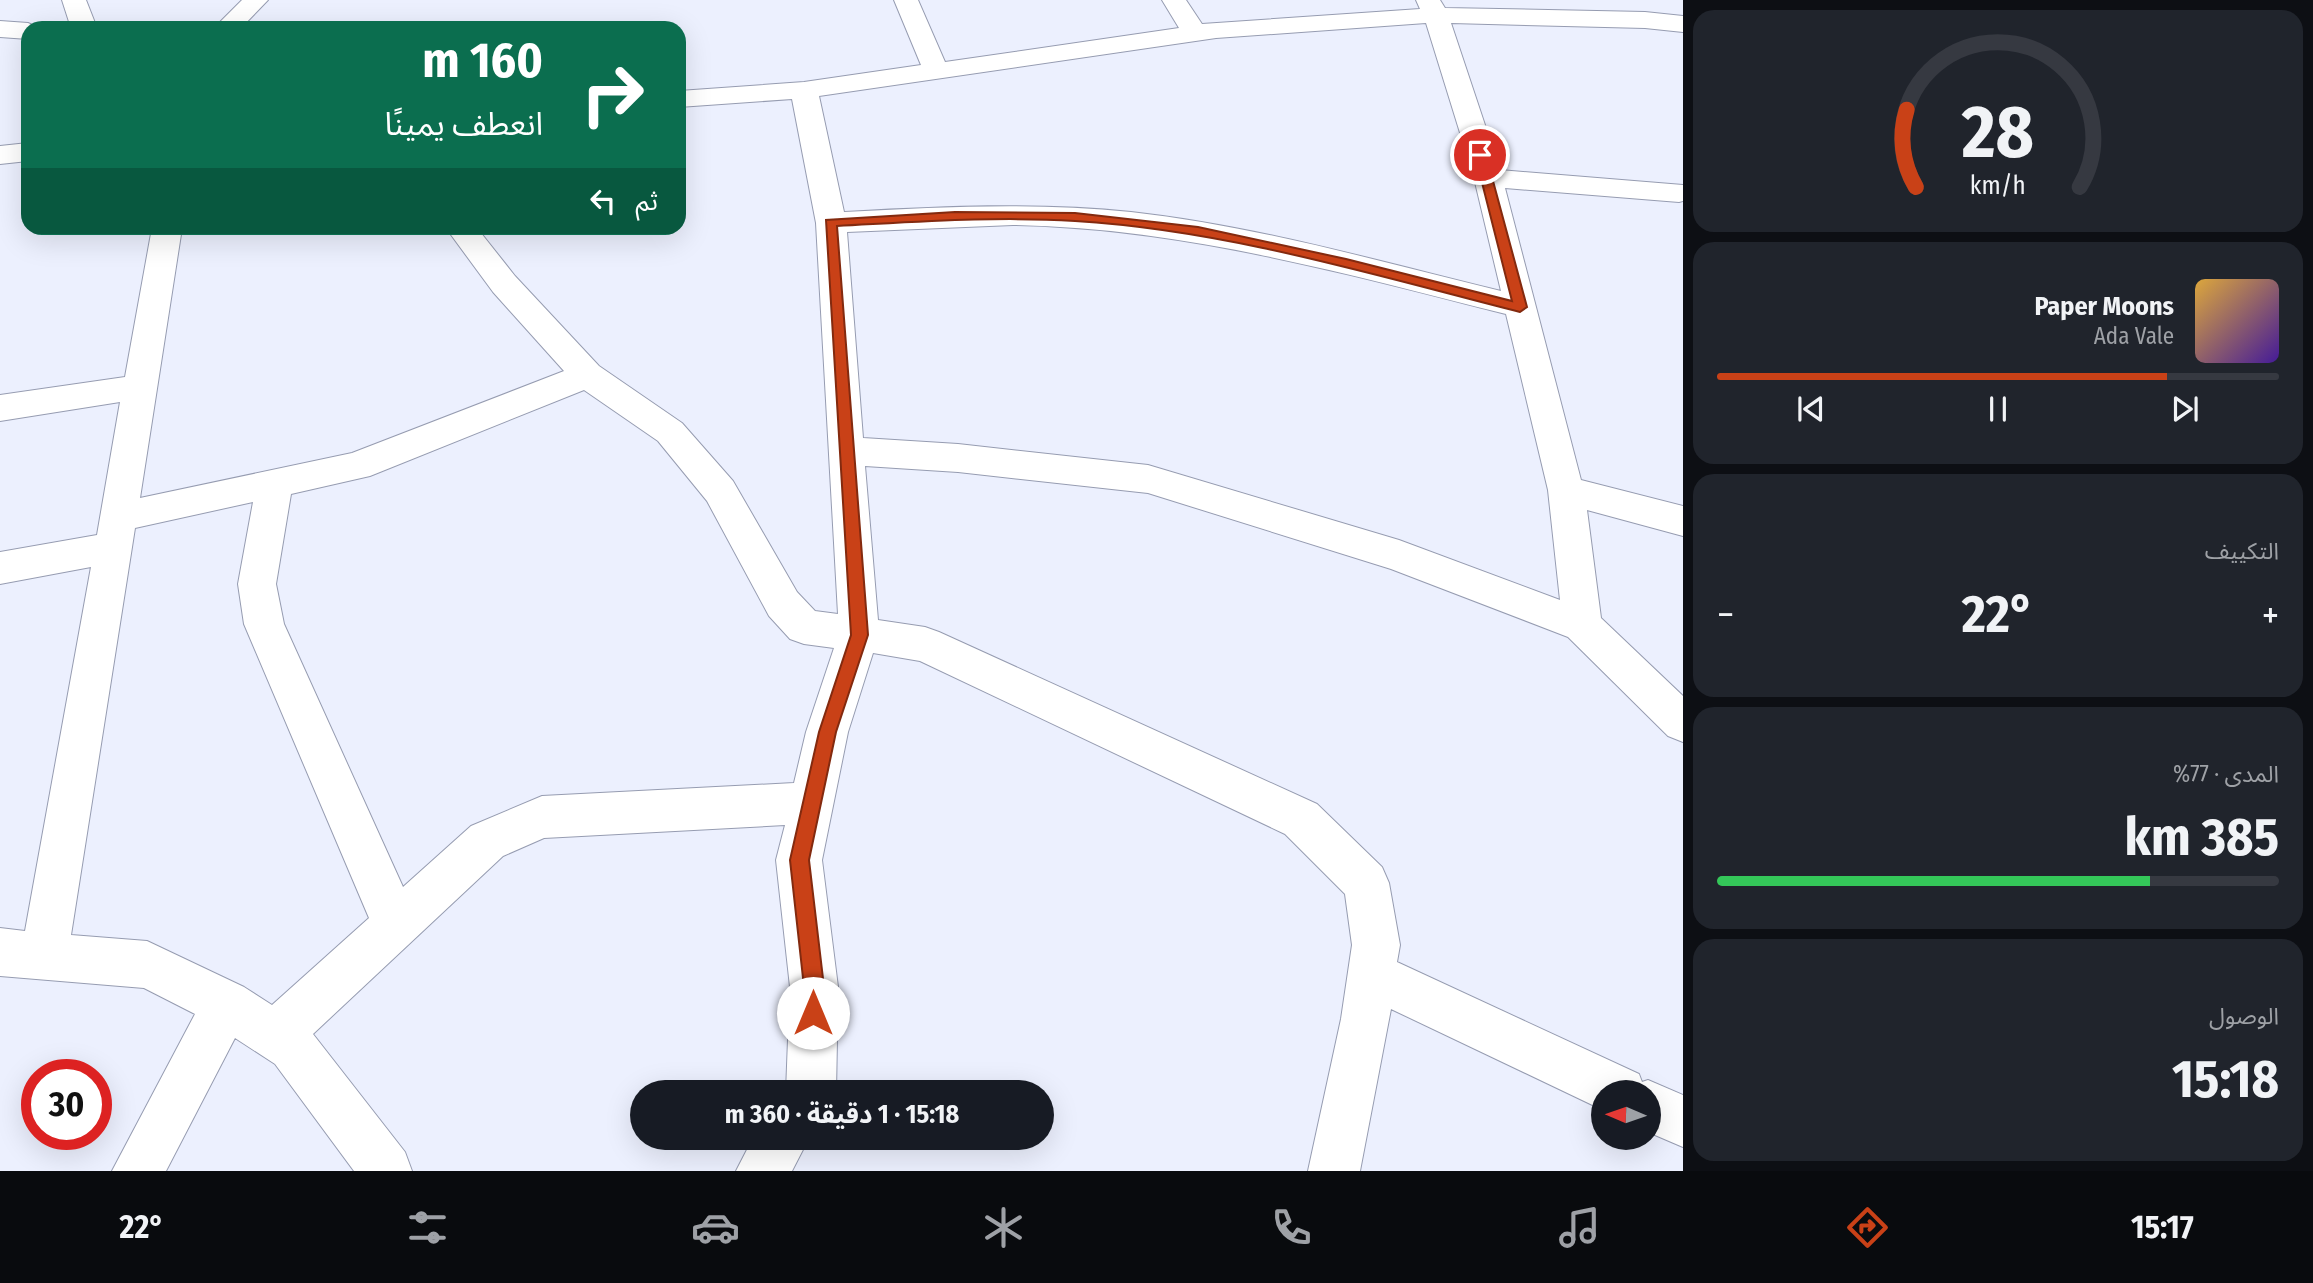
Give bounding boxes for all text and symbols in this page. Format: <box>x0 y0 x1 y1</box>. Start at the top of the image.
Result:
text: 160 m <box>422 31 543 90</box>
icon: right <box>567 49 658 140</box>
text: 28 <box>1961 89 2034 176</box>
text: انعطف يمينًا <box>384 105 543 143</box>
pin <box>1450 125 1510 185</box>
icon: arrive <box>1461 136 1499 174</box>
text: km/h <box>1970 171 2026 201</box>
icon: left <box>584 182 622 220</box>
text: ثم <box>636 186 658 217</box>
text: Paper Moons <box>2034 291 2174 322</box>
text: Ada Vale <box>2094 322 2174 350</box>
icon: previous <box>1792 390 1830 428</box>
icon: pause <box>1979 390 2017 428</box>
icon: next <box>2166 390 2204 428</box>
text: التكييف <box>2205 537 2279 565</box>
text: 22° <box>1962 583 2034 646</box>
text: − <box>1717 592 1734 638</box>
text: + <box>2262 592 2279 638</box>
text: المدى · 77% <box>2173 760 2279 788</box>
text: 385 km <box>2124 806 2279 869</box>
position arrow <box>776 976 850 1050</box>
text: الوصول <box>2209 1002 2279 1030</box>
text: 15:18 <box>2172 1048 2279 1111</box>
speed limit sign: 30 <box>21 1059 112 1150</box>
north arrow <box>1591 1080 1661 1150</box>
map controls <box>1591 1080 1661 1150</box>
text: 15:18 · 1 دقيقة · 360 m <box>725 1099 959 1130</box>
icon: filters <box>403 1203 452 1252</box>
icon: car <box>691 1203 740 1252</box>
icon: climate <box>979 1203 1028 1252</box>
icon: phone <box>1267 1203 1316 1252</box>
icon: music <box>1555 1203 1604 1252</box>
icon: directions <box>1843 1203 1892 1252</box>
text: 22° <box>120 1208 164 1246</box>
text: 15:17 <box>2131 1208 2194 1246</box>

